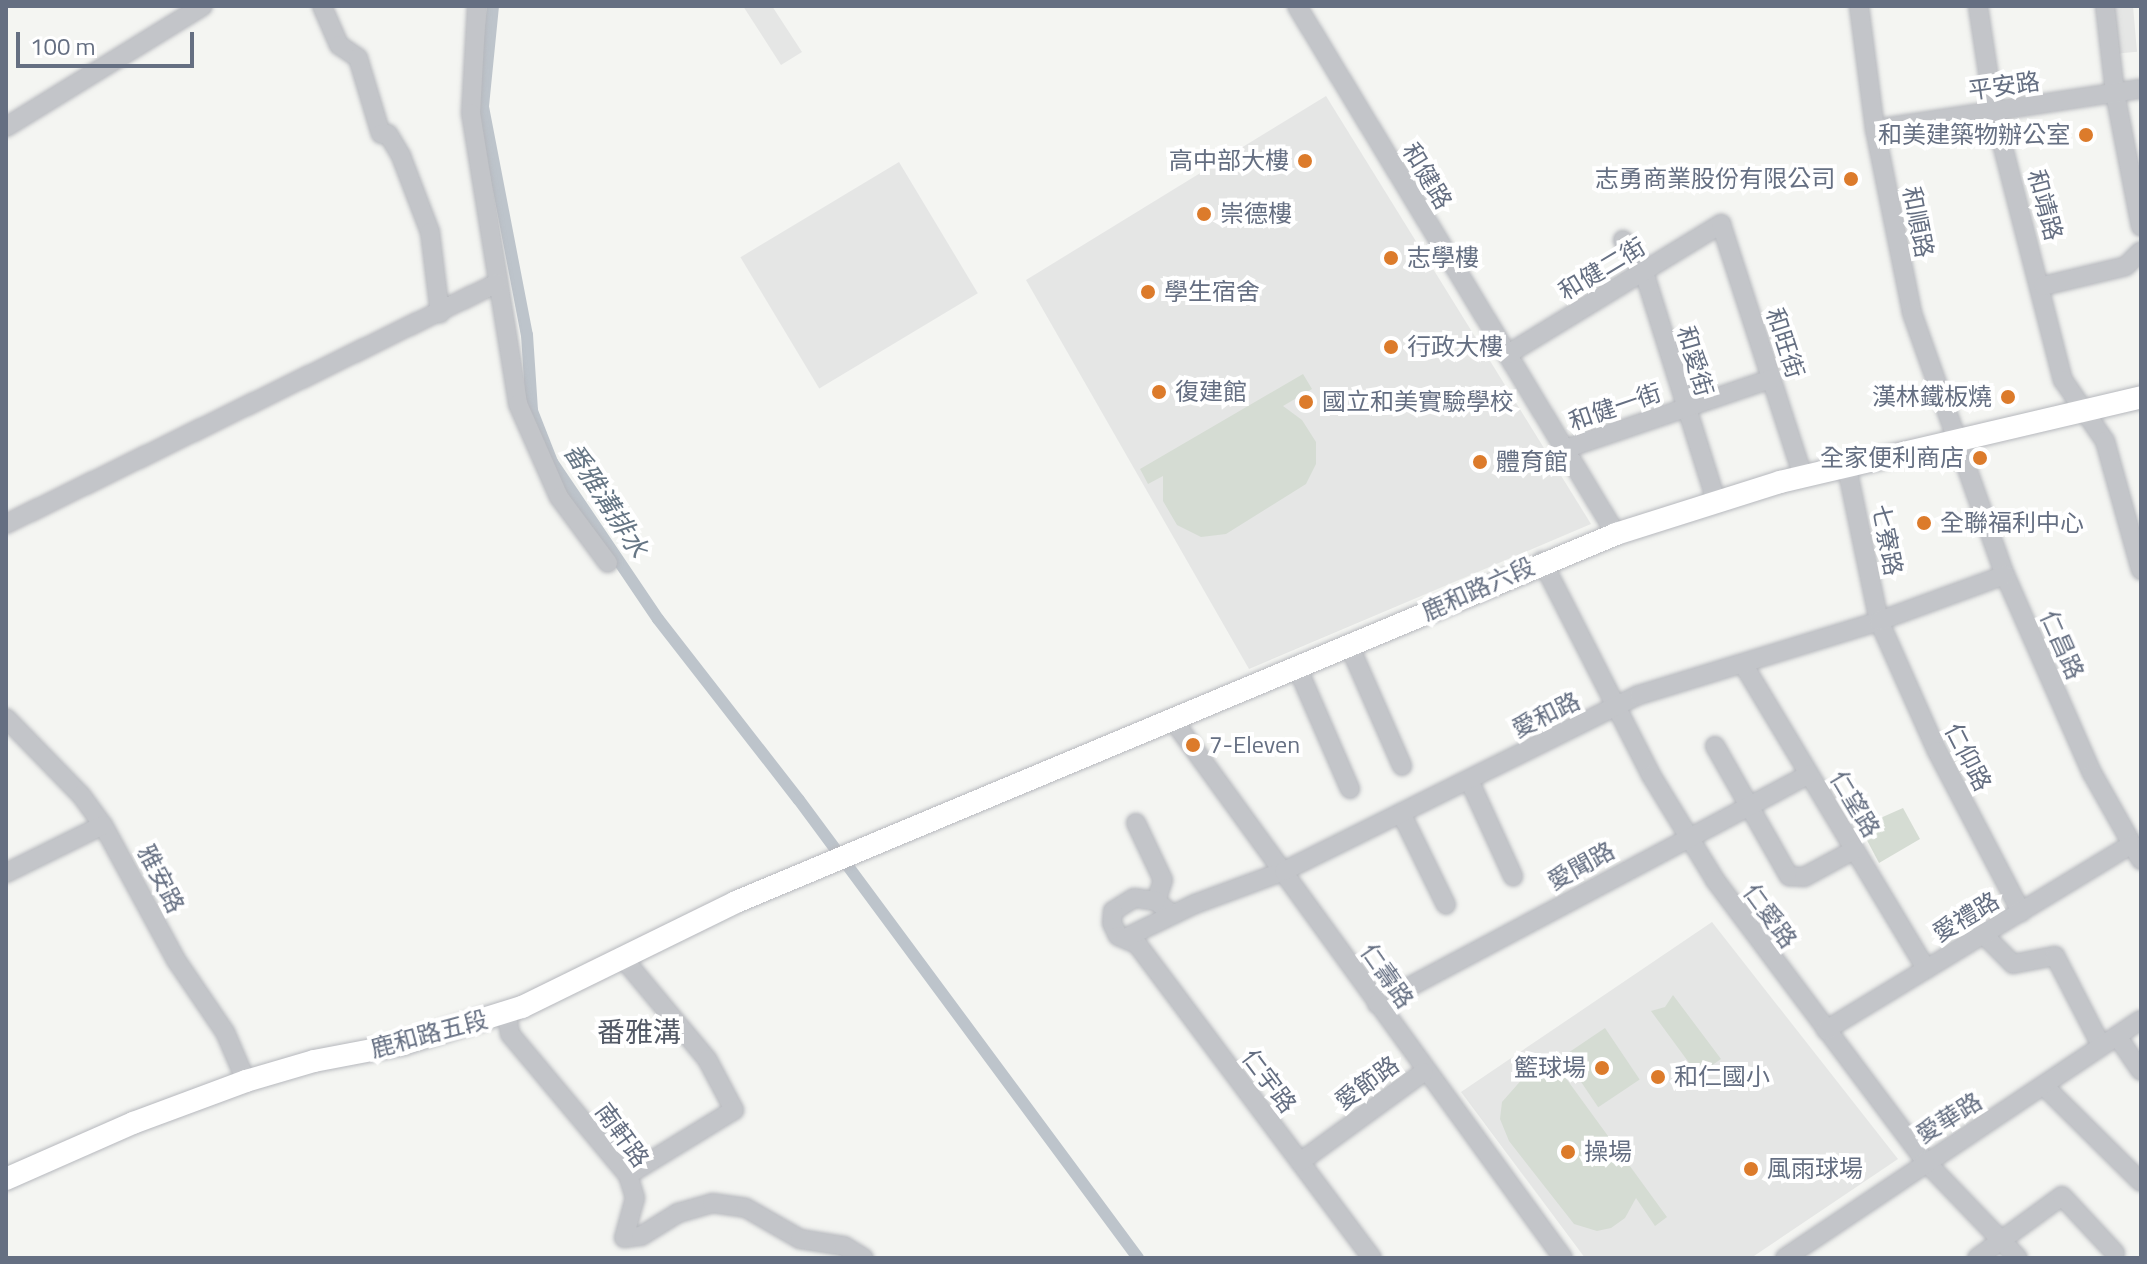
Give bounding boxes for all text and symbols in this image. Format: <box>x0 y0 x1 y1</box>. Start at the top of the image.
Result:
scale bar <box>20 16 198 66</box>
text: 100 m <box>30 28 96 64</box>
street label: 平安路 <box>1966 67 2042 105</box>
place label: 和美建築物辦公室 <box>1878 121 2070 149</box>
marker: 和美建築物辦公室 <box>2077 126 2095 144</box>
street label: 和健路 <box>1396 138 1458 214</box>
place label: 高中部大樓 <box>1169 147 1289 175</box>
marker: 高中部大樓 <box>1296 152 1314 170</box>
place label: 志勇商業股份有限公司 <box>1595 165 1835 193</box>
street label: 和靖路 <box>2022 166 2068 244</box>
marker: 志勇商業股份有限公司 <box>1842 170 1860 188</box>
street label: 和順路 <box>1897 184 1939 260</box>
place label: 崇德樓 <box>1220 200 1292 228</box>
marker: 崇德樓 <box>1195 205 1213 223</box>
street label: 和健二街 <box>1553 232 1651 306</box>
place label: 志學樓 <box>1407 244 1479 272</box>
marker: 志學樓 <box>1382 249 1400 267</box>
place label: 學生宿舍 <box>1164 278 1260 306</box>
marker: 學生宿舍 <box>1139 283 1157 301</box>
street label: 和旺街 <box>1760 304 1810 382</box>
street label: 和愛街 <box>1671 322 1719 400</box>
place label: 行政大樓 <box>1407 333 1503 361</box>
marker: 行政大樓 <box>1382 338 1400 356</box>
place label: 復建館 <box>1175 378 1247 406</box>
street label: 和健一街 <box>1565 378 1665 436</box>
marker: 復建館 <box>1150 383 1168 401</box>
place label: 漢林鐵板燒 <box>1872 383 1992 411</box>
place label: 國立和美實驗學校 <box>1322 388 1514 416</box>
marker: 漢林鐵板燒 <box>1999 388 2017 406</box>
marker: 國立和美實驗學校 <box>1297 393 1315 411</box>
water label: 番雅溝排水 <box>558 437 654 563</box>
place label: 全家便利商店 <box>1820 444 1964 472</box>
place label: 體育館 <box>1496 448 1568 476</box>
marker: 全家便利商店 <box>1971 449 1989 467</box>
marker: 體育館 <box>1471 453 1489 471</box>
street label: 七寮路 <box>1866 502 1908 578</box>
place label: 全聯福利中心 <box>1940 509 2084 537</box>
marker: 全聯福利中心 <box>1915 514 1933 532</box>
street label: 鹿和路六段 <box>1417 551 1539 627</box>
street label: 仁昌路 <box>2034 606 2090 684</box>
street label: 愛和路 <box>1507 686 1585 744</box>
street label: 仁仰路 <box>1939 718 1997 796</box>
place label: 7-Eleven <box>1209 731 1300 759</box>
marker: 7-Eleven <box>1184 736 1202 754</box>
street label: 仁望路 <box>1824 766 1886 842</box>
street label: 愛聞路 <box>1543 836 1619 896</box>
street label: 雅安路 <box>132 840 190 918</box>
street label: 仁愛路 <box>1737 878 1803 954</box>
street label: 愛禮路 <box>1928 886 2004 948</box>
street label: 仁壽路 <box>1355 938 1419 1014</box>
street label: 鹿和路五段 <box>367 1005 491 1063</box>
district label: 番雅溝 <box>597 1015 681 1049</box>
street label: 仁宇路 <box>1236 1044 1302 1118</box>
street label: 愛節路 <box>1329 1050 1405 1116</box>
place label: 籃球場 <box>1514 1054 1586 1082</box>
marker: 籃球場 <box>1593 1059 1611 1077</box>
place label: 和仁國小 <box>1674 1063 1770 1091</box>
marker: 和仁國小 <box>1649 1068 1667 1086</box>
street label: 愛華路 <box>1911 1087 1987 1149</box>
street label: 南軒路 <box>589 1097 655 1173</box>
place label: 操場 <box>1584 1138 1632 1166</box>
marker: 操場 <box>1559 1143 1577 1161</box>
place label: 風雨球場 <box>1767 1155 1863 1183</box>
marker: 風雨球場 <box>1742 1160 1760 1178</box>

